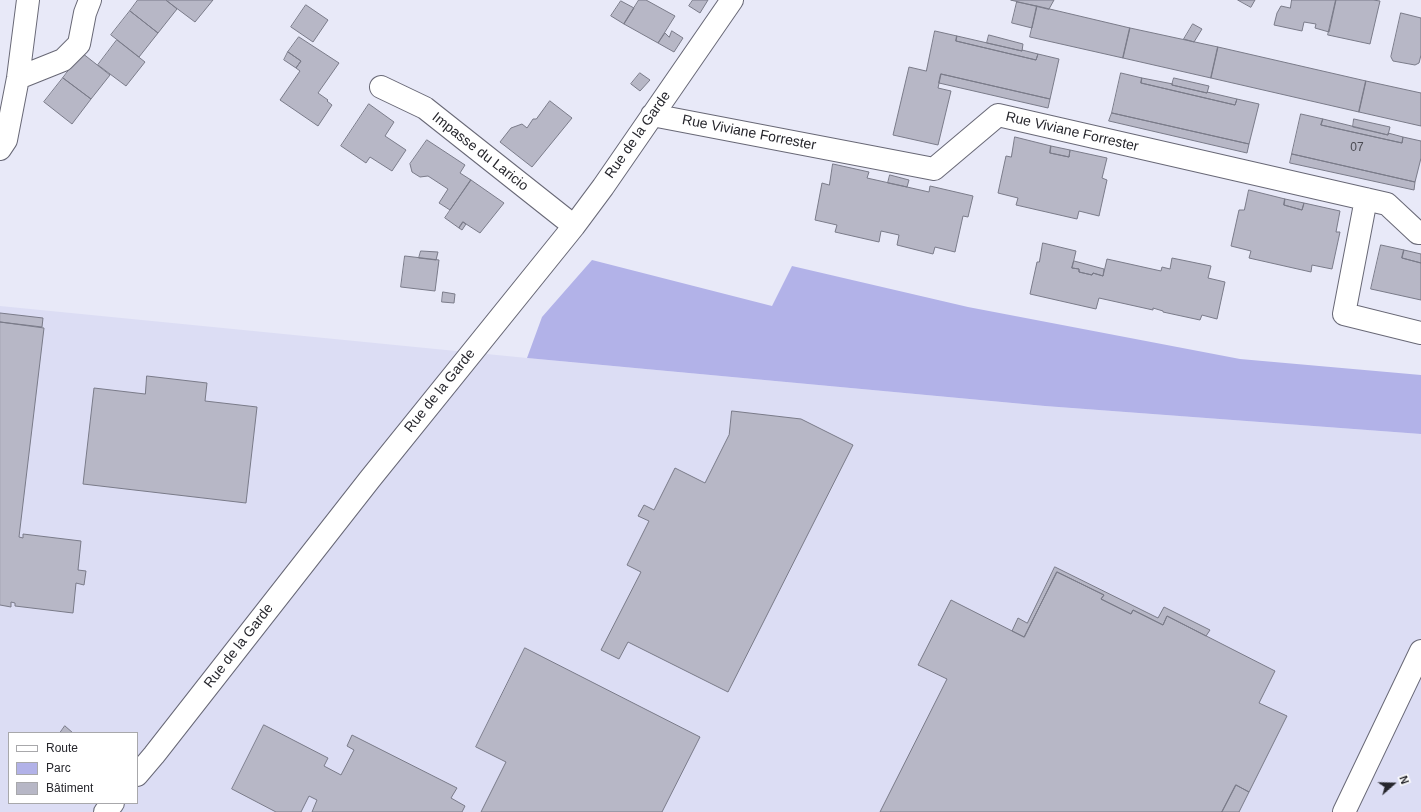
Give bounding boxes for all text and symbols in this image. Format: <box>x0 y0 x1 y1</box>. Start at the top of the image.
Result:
street label: Rue de la Garde <box>602 88 674 182</box>
street label: Impasse du Laricio <box>429 109 531 195</box>
street label: Rue Viviane Forrester <box>1004 109 1140 155</box>
street label: Rue Viviane Forrester <box>681 112 817 154</box>
house number: 07 <box>1350 141 1364 155</box>
street label: Rue de la Garde <box>401 346 479 436</box>
street label: Rue de la Garde <box>201 600 277 692</box>
legend <box>8 732 138 804</box>
text: Route <box>46 741 78 755</box>
text: Parc <box>46 761 71 775</box>
north arrow <box>1373 764 1413 804</box>
text: N <box>1397 774 1411 786</box>
text: Bâtiment <box>46 781 93 795</box>

